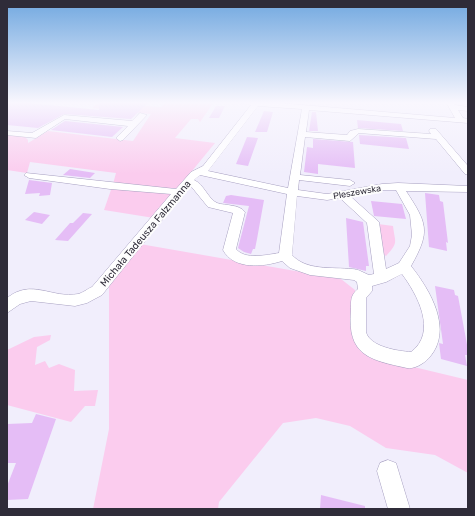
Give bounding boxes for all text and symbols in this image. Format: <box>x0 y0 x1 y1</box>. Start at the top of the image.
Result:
street label: Michała Tadeusza Falzmanna <box>98 178 194 289</box>
street label: Pleszewska <box>332 183 382 201</box>

